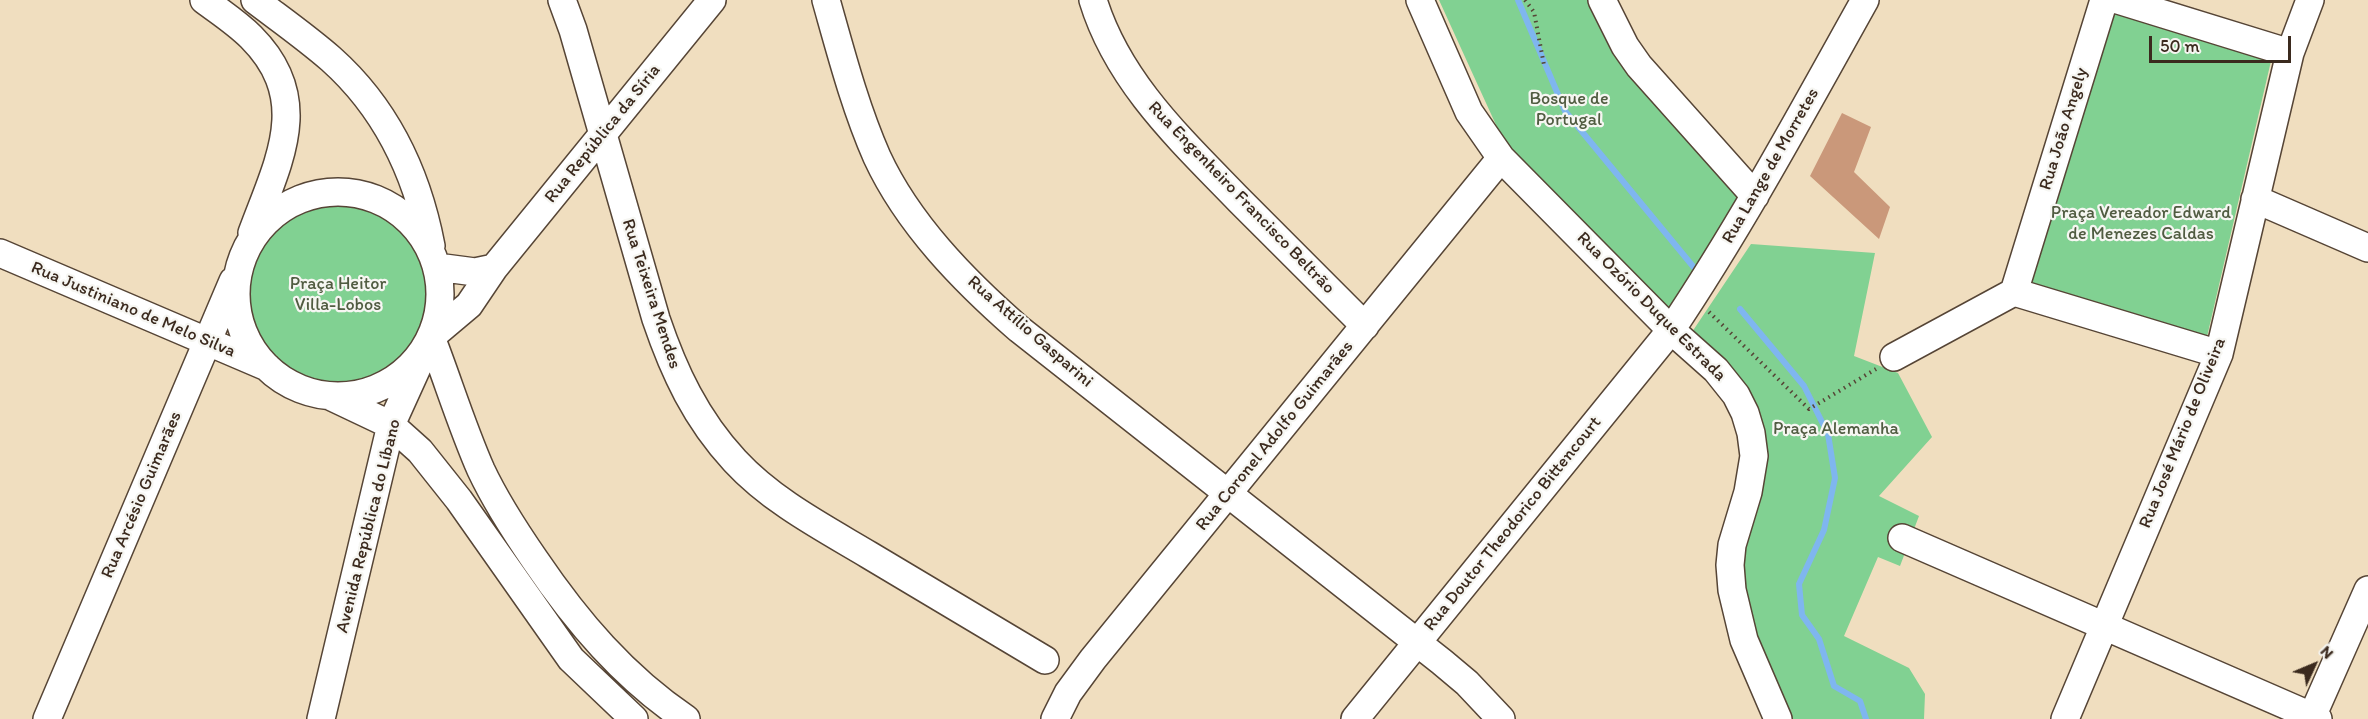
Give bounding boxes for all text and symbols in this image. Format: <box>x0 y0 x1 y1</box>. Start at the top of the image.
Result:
scale bar <box>2152 24 2294 62</box>
text: 50 m <box>2160 35 2200 57</box>
street label: Rua República da Síria <box>540 60 666 208</box>
street label: Rua João Angely <box>2035 65 2093 193</box>
street label: Rua Lange de Morretes <box>1718 84 1824 248</box>
park label: Bosque de Portugal <box>1529 88 1609 130</box>
street label: Rua Engenheiro Francisco Beltrão <box>1143 97 1339 299</box>
park label: Praça Vereador Edward de Menezes Caldas <box>2051 202 2231 244</box>
street label: Rua Teixeira Mendes <box>617 216 685 372</box>
street label: Rua Ozório Duque Estrada <box>1572 228 1730 386</box>
street label: Rua Justiniano de Melo Silva <box>28 257 238 363</box>
street label: Rua Attílio Gasparini <box>963 271 1097 393</box>
park label: Praça Heitor Villa-Lobos <box>290 273 386 316</box>
street label: Rua José Mário de Oliveira <box>2135 335 2231 531</box>
street label: Rua Coronel Adolfo Guimarães <box>1192 337 1358 535</box>
street label: Rua Arcésio Guimarães <box>97 408 187 582</box>
street label: Rua Doutor Theodorico Bittencourt <box>1420 412 1606 636</box>
street label: Avenida República do Líbano <box>332 417 406 635</box>
park label: Praça Alemanha <box>1773 418 1899 440</box>
north arrow <box>2284 635 2344 695</box>
text: N <box>2317 642 2338 663</box>

